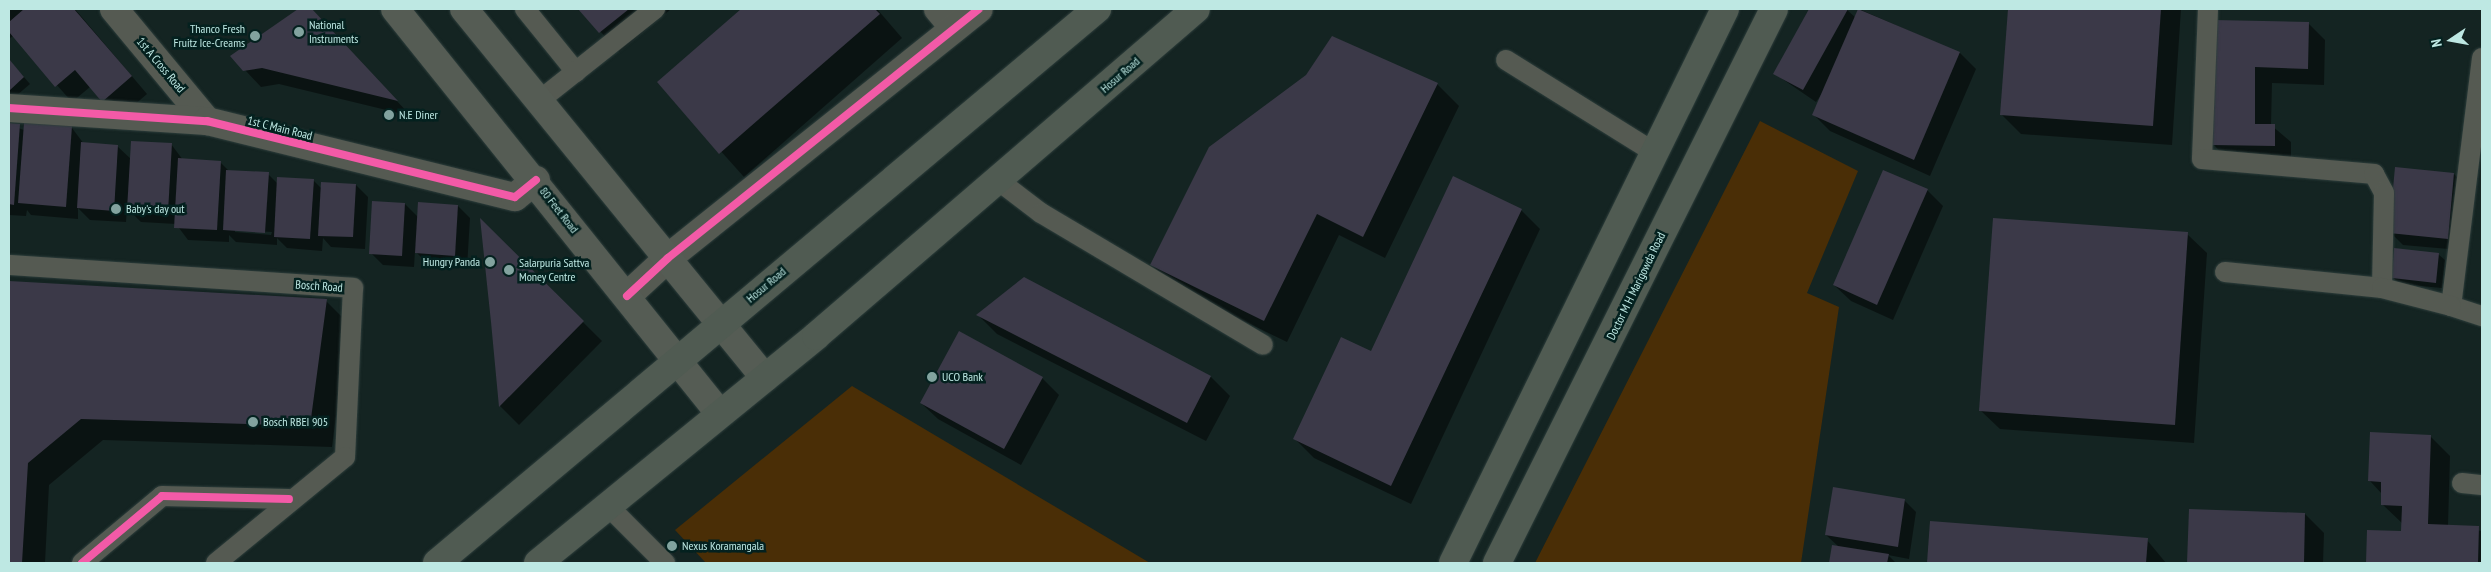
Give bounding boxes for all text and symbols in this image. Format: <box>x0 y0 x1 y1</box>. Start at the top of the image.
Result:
north arrow <box>2426 15 2476 65</box>
place label: National Instruments <box>309 18 358 46</box>
place label: Thanco Fresh Fruitz Ice-Creams <box>173 22 245 50</box>
marker: National Instruments <box>293 26 305 38</box>
marker: Thanco Fresh Fruitz Ice-Creams <box>249 30 261 42</box>
street label: 1st A Cross Road <box>133 34 189 96</box>
text: N <box>2427 38 2446 49</box>
street label: Hosur Road <box>1097 54 1143 96</box>
place label: N.E Diner <box>399 108 438 122</box>
marker: N.E Diner <box>383 109 395 121</box>
street label: 1st C Main Road <box>246 113 314 143</box>
street label: 80 Feet Road <box>537 184 581 236</box>
place label: Baby's day out <box>126 202 185 216</box>
marker: Baby's day out <box>110 203 122 215</box>
street label: Doctor M H Marigowda Road <box>1604 230 1668 342</box>
place label: Hungry Panda <box>422 255 480 269</box>
marker: Hungry Panda <box>484 256 496 268</box>
place label: Salarpuria Sattva Money Centre <box>519 256 589 284</box>
marker: Salarpuria Sattva Money Centre <box>503 264 515 276</box>
street label: Hosur Road <box>743 264 789 306</box>
street label: Bosch Road <box>295 277 343 295</box>
place label: UCO Bank <box>942 370 983 384</box>
marker: UCO Bank <box>926 371 938 383</box>
place label: Bosch RBEI 905 <box>263 415 328 429</box>
marker: Bosch RBEI 905 <box>247 416 259 428</box>
place label: Nexus Koramangala <box>682 539 764 553</box>
marker: Nexus Koramangala <box>666 540 678 552</box>

